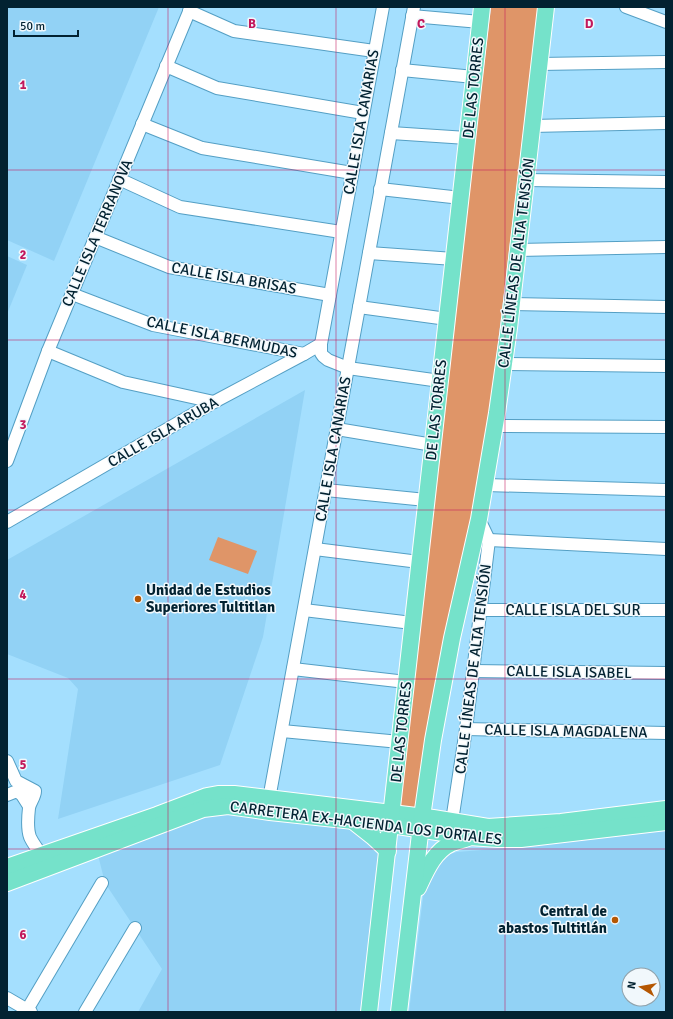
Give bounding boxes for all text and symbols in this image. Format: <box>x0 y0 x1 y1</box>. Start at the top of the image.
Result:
scale bar <box>14 12 78 38</box>
text: B <box>248 16 256 32</box>
text: C <box>417 16 425 32</box>
text: D <box>585 16 594 32</box>
text: 50 m <box>20 19 45 34</box>
street label: DE LAS TORRES <box>459 37 487 139</box>
street label: CALLE ISLA CANARIAS <box>339 48 383 196</box>
text: 1 <box>19 77 27 93</box>
street label: CALLE ISLA TERRANOVA <box>58 157 136 309</box>
street label: CALLE LÍNEAS DE ALTA TENSIÓN <box>493 157 538 369</box>
text: 2 <box>19 247 27 263</box>
street label: CALLE ISLA BRISAS <box>170 258 298 298</box>
street label: CALLE ISLA BERMUDAS <box>145 312 299 362</box>
street label: DE LAS TORRES <box>422 359 450 461</box>
street label: CALLE ISLA CANARIAS <box>311 375 355 523</box>
street label: CALLE ISLA ARUBA <box>105 393 221 471</box>
text: 3 <box>19 417 27 433</box>
street label: CALLE LÍNEAS DE ALTA TENSIÓN <box>450 563 495 775</box>
place label: Unidad de Estudios Superiores Tultitlan <box>146 581 275 616</box>
text: 4 <box>19 587 27 603</box>
marker: Unidad de Estudios Superiores Tultitlan <box>133 594 143 604</box>
street label: CALLE ISLA DEL SUR <box>506 601 640 619</box>
street label: CALLE ISLA ISABEL <box>506 662 632 682</box>
street label: DE LAS TORRES <box>387 681 415 783</box>
street label: CALLE ISLA MAGDALENA <box>484 721 648 741</box>
text: 5 <box>19 757 27 773</box>
street label: CARRETERA EX-HACIENDA LOS PORTALES <box>229 797 503 849</box>
place label: Central de abastos Tultitlán <box>498 902 607 937</box>
marker: Central de abastos Tultitlán <box>610 915 620 925</box>
text: 6 <box>19 927 27 943</box>
north arrow <box>621 967 661 1007</box>
text: N <box>625 980 639 990</box>

